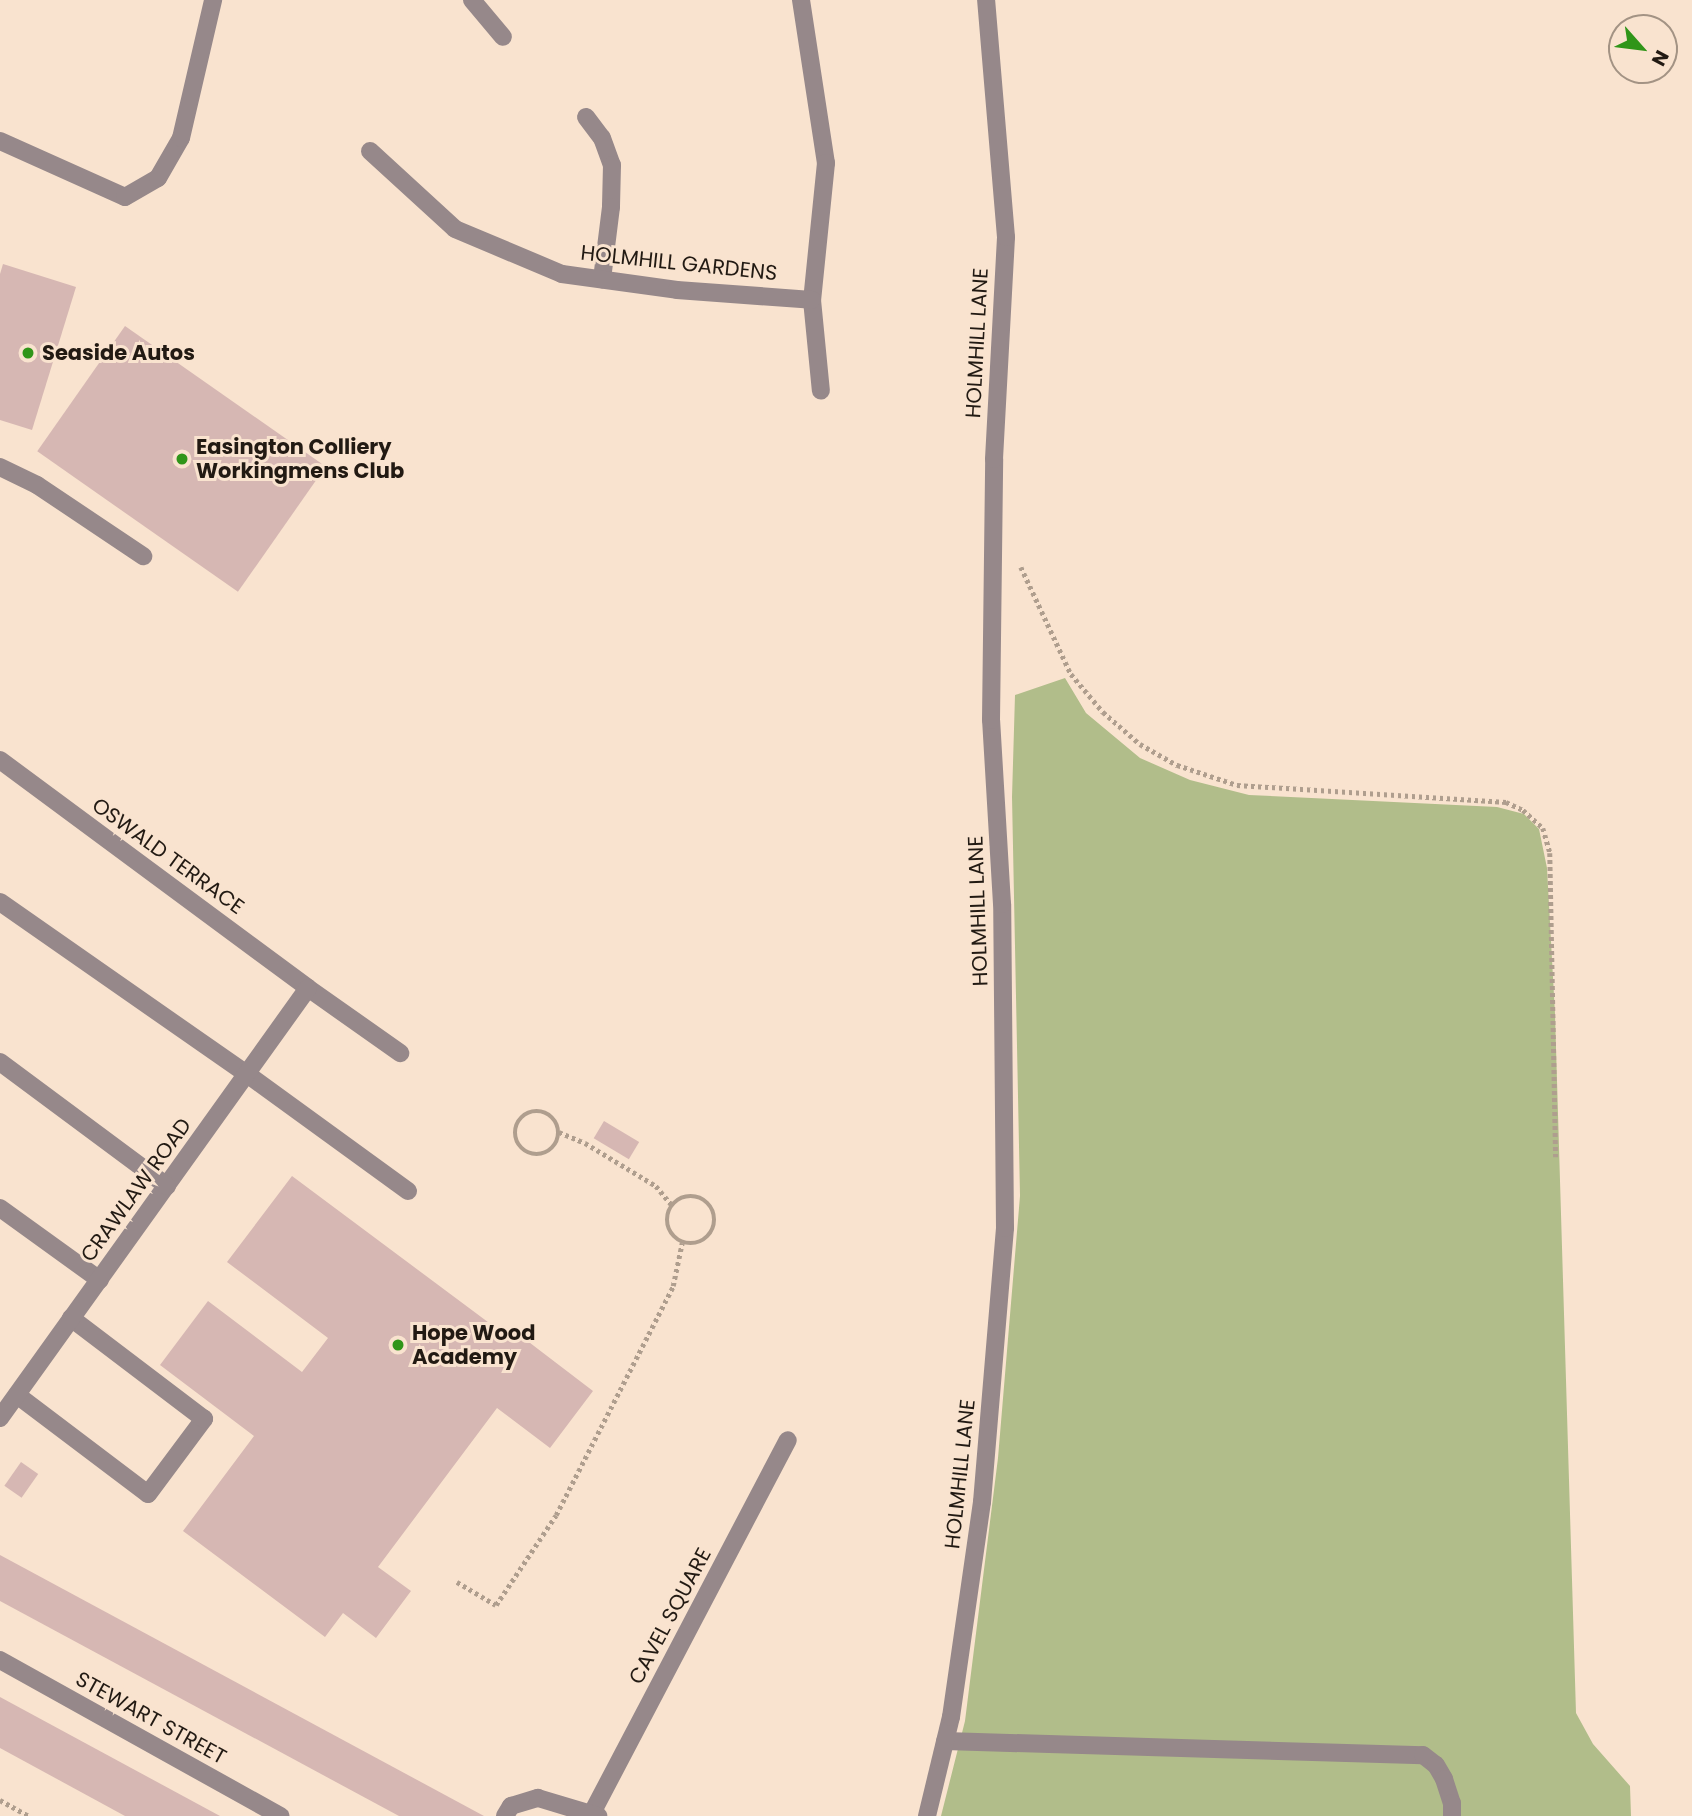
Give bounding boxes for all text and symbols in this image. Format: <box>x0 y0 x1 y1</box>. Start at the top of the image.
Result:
north arrow <box>1608 14 1678 84</box>
text: N <box>1645 45 1675 71</box>
street label: HOLMHILL GARDENS <box>579 240 779 286</box>
street label: HOLMHILL LANE <box>960 267 994 419</box>
place label: Seaside Autos <box>42 340 195 366</box>
marker: Seaside Autos <box>20 345 36 361</box>
place label: Easington Colliery Workingmens Club <box>196 434 404 484</box>
marker: Easington Colliery Workingmens Club <box>174 451 190 467</box>
street label: OSWALD TERRACE <box>87 792 249 920</box>
street label: HOLMHILL LANE <box>963 835 993 987</box>
street label: CRAWLAW ROAD <box>75 1113 197 1267</box>
place label: Hope Wood Academy <box>412 1320 535 1370</box>
marker: Hope Wood Academy <box>390 1337 406 1353</box>
street label: HOLMHILL LANE <box>940 1398 980 1550</box>
street label: CAVEL SQUARE <box>623 1544 717 1688</box>
street label: STEWART STREET <box>71 1666 231 1770</box>

